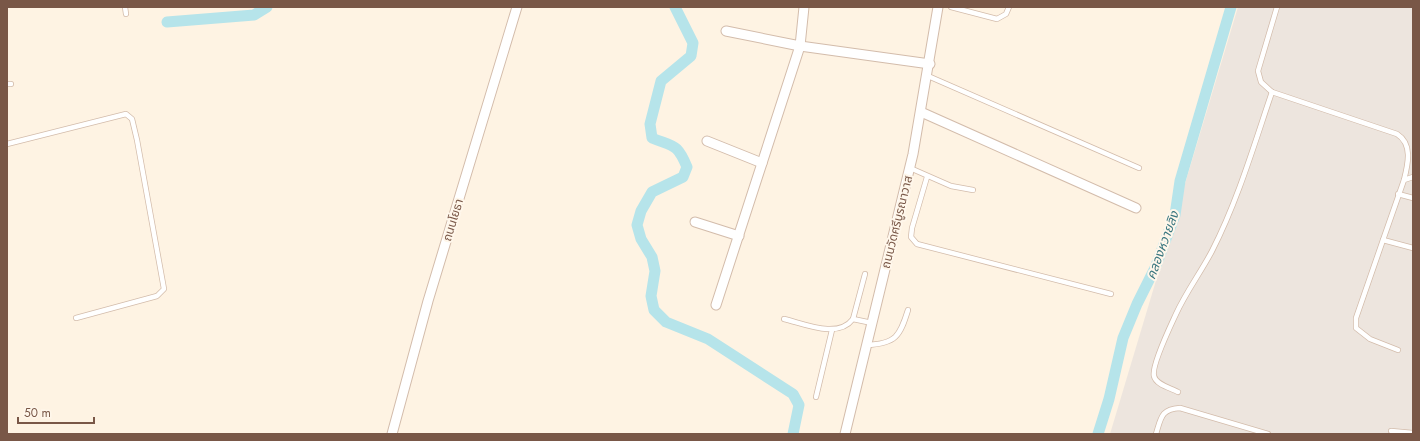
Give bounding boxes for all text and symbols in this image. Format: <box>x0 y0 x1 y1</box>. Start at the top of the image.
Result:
street label: ถนนวัดศรีบูรณาวาส <box>877 174 917 270</box>
street label: ถนนโยธา <box>438 196 468 244</box>
water label: คลองหวายลิง <box>1141 207 1184 282</box>
scale bar <box>18 399 94 425</box>
text: 50 m <box>24 404 51 422</box>

